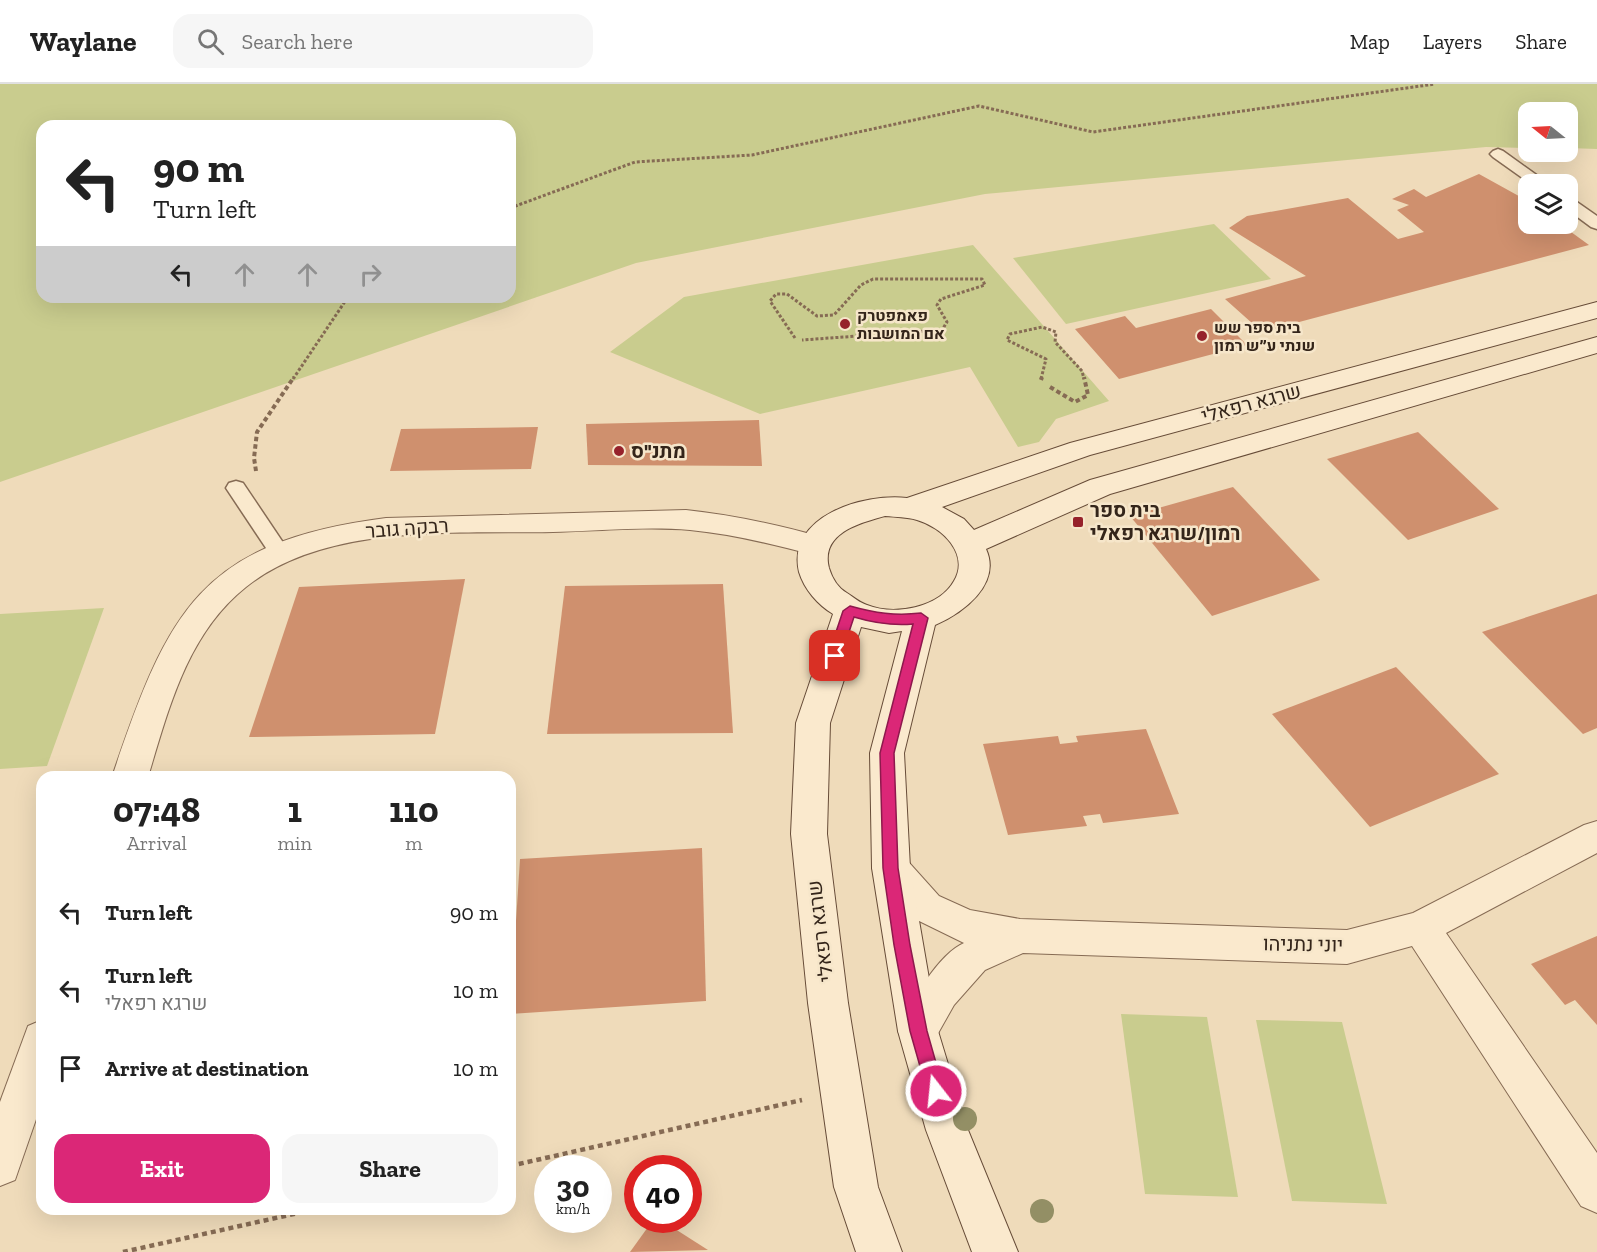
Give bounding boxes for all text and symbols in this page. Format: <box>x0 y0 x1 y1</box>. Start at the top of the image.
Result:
search box <box>173 14 593 68</box>
text: Waylane <box>30 25 137 58</box>
icon: search <box>194 25 227 58</box>
text: Search here <box>242 28 353 55</box>
text: Map <box>1350 29 1390 54</box>
text: Layers <box>1423 29 1482 54</box>
text: Share <box>1515 29 1567 54</box>
north arrow <box>1518 102 1578 162</box>
map controls <box>1518 102 1578 234</box>
text: 90 m <box>153 142 244 193</box>
icon: left <box>54 144 132 222</box>
button: layers <box>1518 174 1578 234</box>
text: Turn left <box>153 193 256 225</box>
icon: left <box>165 258 198 291</box>
icon: ahead <box>228 258 261 291</box>
icon: ahead <box>291 258 324 291</box>
icon: right <box>354 258 387 291</box>
place label: פאמפטרק אם המושבות <box>857 306 945 343</box>
marker: פאמפטרק אם המושבות <box>838 317 852 331</box>
place label: בית ספר שש שנתי ע״ש רמון <box>1214 318 1315 355</box>
marker: בית ספר שש שנתי ע״ש רמון <box>1195 329 1209 343</box>
street label: שרגא רפאלי <box>1198 378 1304 428</box>
place label: מתנ"ס <box>631 439 686 463</box>
marker: מתנ"ס <box>612 444 626 458</box>
place label: בית ספר רמון/שרגא רפאלי <box>1090 498 1241 545</box>
street label: רבקה גובר <box>365 513 449 543</box>
marker: בית ספר רמון/שרגא רפאלי <box>1071 515 1085 529</box>
pin <box>809 630 860 681</box>
icon: arrive <box>818 639 851 672</box>
text: 07:48 <box>113 788 201 831</box>
text: 1 <box>288 788 302 831</box>
text: 110 <box>389 788 439 831</box>
text: Arrival <box>127 831 187 855</box>
text: min <box>278 831 312 855</box>
text: m <box>405 831 423 855</box>
street label: שרגא רפאלי <box>802 879 838 983</box>
icon: left <box>54 896 87 929</box>
text: Turn left <box>105 899 192 926</box>
text: 90 m <box>450 899 498 926</box>
street label: יוני נתניהו <box>1263 931 1343 957</box>
text: Turn left <box>105 962 192 989</box>
icon: left <box>54 974 87 1007</box>
text: 10 m <box>453 977 498 1004</box>
text: שרגא רפאלי <box>105 991 207 1015</box>
icon: arrive <box>54 1052 87 1085</box>
text: Arrive at destination <box>105 1055 308 1082</box>
text: 10 m <box>453 1055 498 1082</box>
position arrow <box>904 1059 968 1123</box>
button: Exit <box>54 1134 270 1203</box>
button: Share <box>282 1134 498 1203</box>
speed limit sign: 40 <box>624 1155 702 1233</box>
text: 30 <box>556 1169 590 1205</box>
text: km/h <box>556 1200 590 1218</box>

